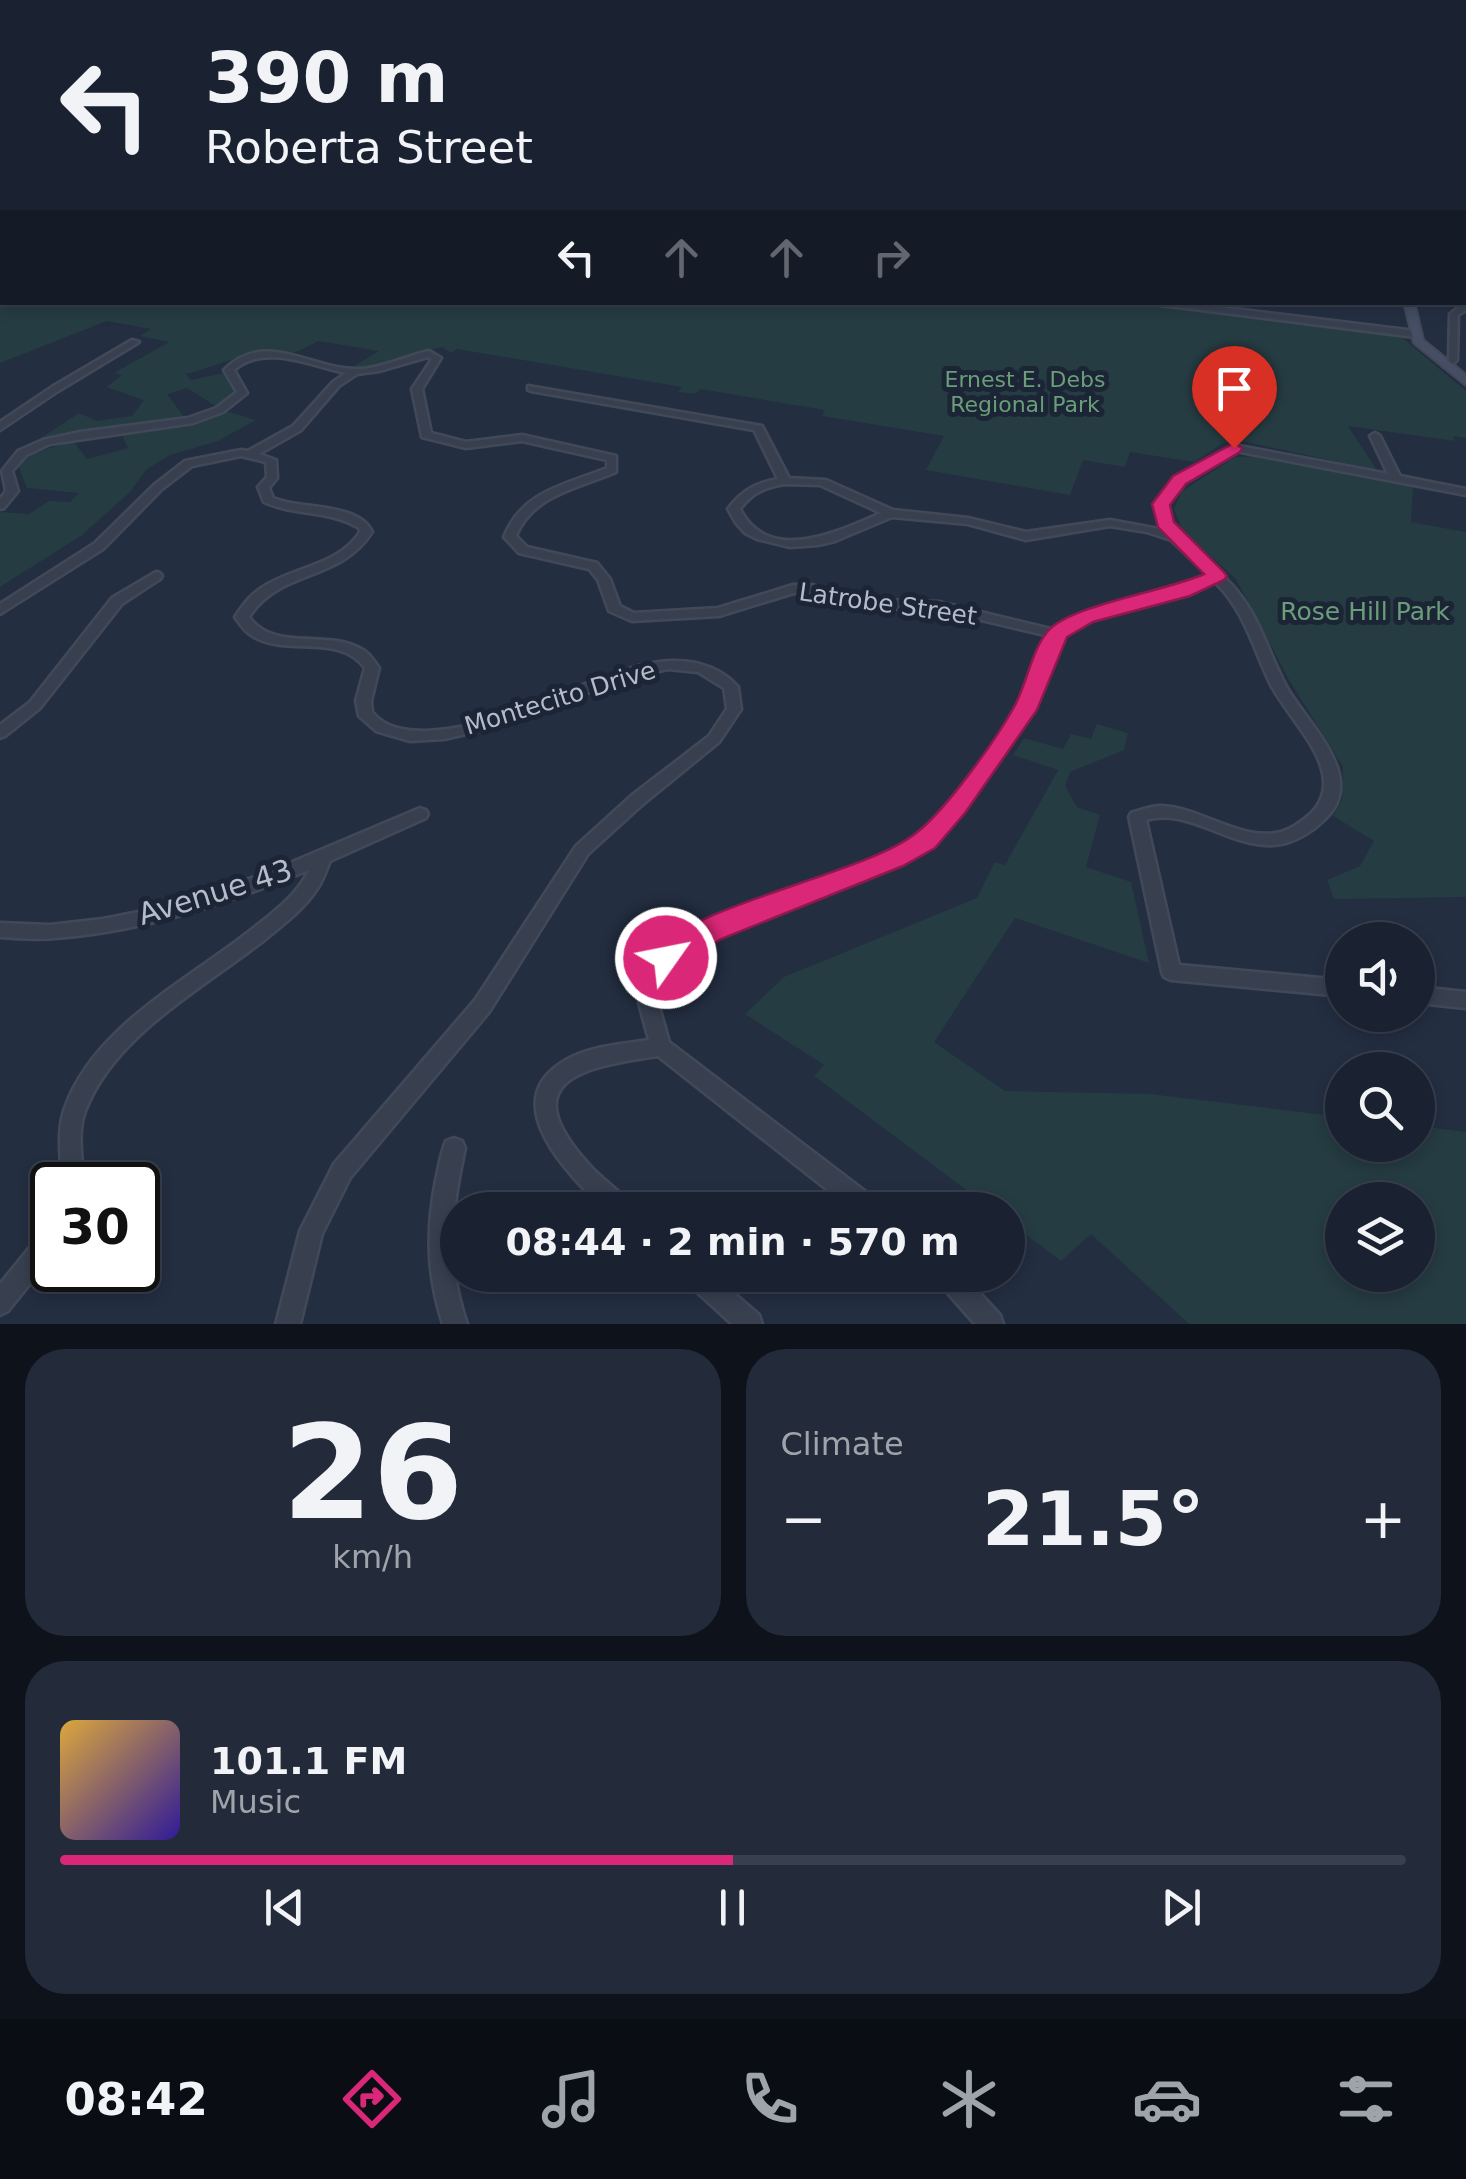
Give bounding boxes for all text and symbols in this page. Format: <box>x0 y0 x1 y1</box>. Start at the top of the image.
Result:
text: 390 m <box>205 37 448 119</box>
icon: left <box>40 40 170 170</box>
text: Roberta Street <box>205 121 533 174</box>
icon: left <box>549 230 604 285</box>
icon: ahead <box>654 230 709 285</box>
icon: ahead <box>759 230 814 285</box>
icon: right <box>864 230 919 285</box>
pin <box>1192 346 1277 449</box>
icon: arrive <box>1207 361 1262 416</box>
park label: Ernest E. Debs Regional Park <box>945 367 1105 417</box>
street label: Latrobe Street <box>797 577 979 631</box>
park label: Rose Hill Park <box>1280 597 1450 626</box>
street label: Montecito Drive <box>461 655 659 741</box>
street label: Avenue 43 <box>134 852 296 932</box>
position arrow <box>614 906 718 1010</box>
map controls <box>1325 922 1435 1292</box>
button: sound <box>1325 922 1435 1032</box>
button: search <box>1325 1052 1435 1162</box>
speed limit sign: 30 <box>30 1162 160 1292</box>
button: layers <box>1325 1182 1435 1292</box>
text: 08:44 · 2 min · 570 m <box>505 1220 960 1264</box>
text: 26 <box>282 1397 463 1549</box>
text: Climate <box>781 1425 904 1463</box>
text: 21.5° <box>982 1475 1205 1563</box>
text: − <box>781 1487 827 1551</box>
text: + <box>1360 1487 1406 1551</box>
text: km/h <box>332 1538 413 1576</box>
text: 101.1 FM <box>210 1739 407 1783</box>
text: Music <box>210 1783 301 1821</box>
icon: previous <box>257 1880 312 1935</box>
icon: pause <box>705 1880 760 1935</box>
icon: next <box>1154 1880 1209 1935</box>
icon: directions <box>337 2064 407 2134</box>
icon: music <box>536 2064 606 2134</box>
icon: phone <box>735 2064 805 2134</box>
icon: climate <box>934 2064 1004 2134</box>
icon: car <box>1132 2064 1202 2134</box>
icon: filters <box>1331 2064 1401 2134</box>
text: 08:42 <box>64 2073 208 2126</box>

